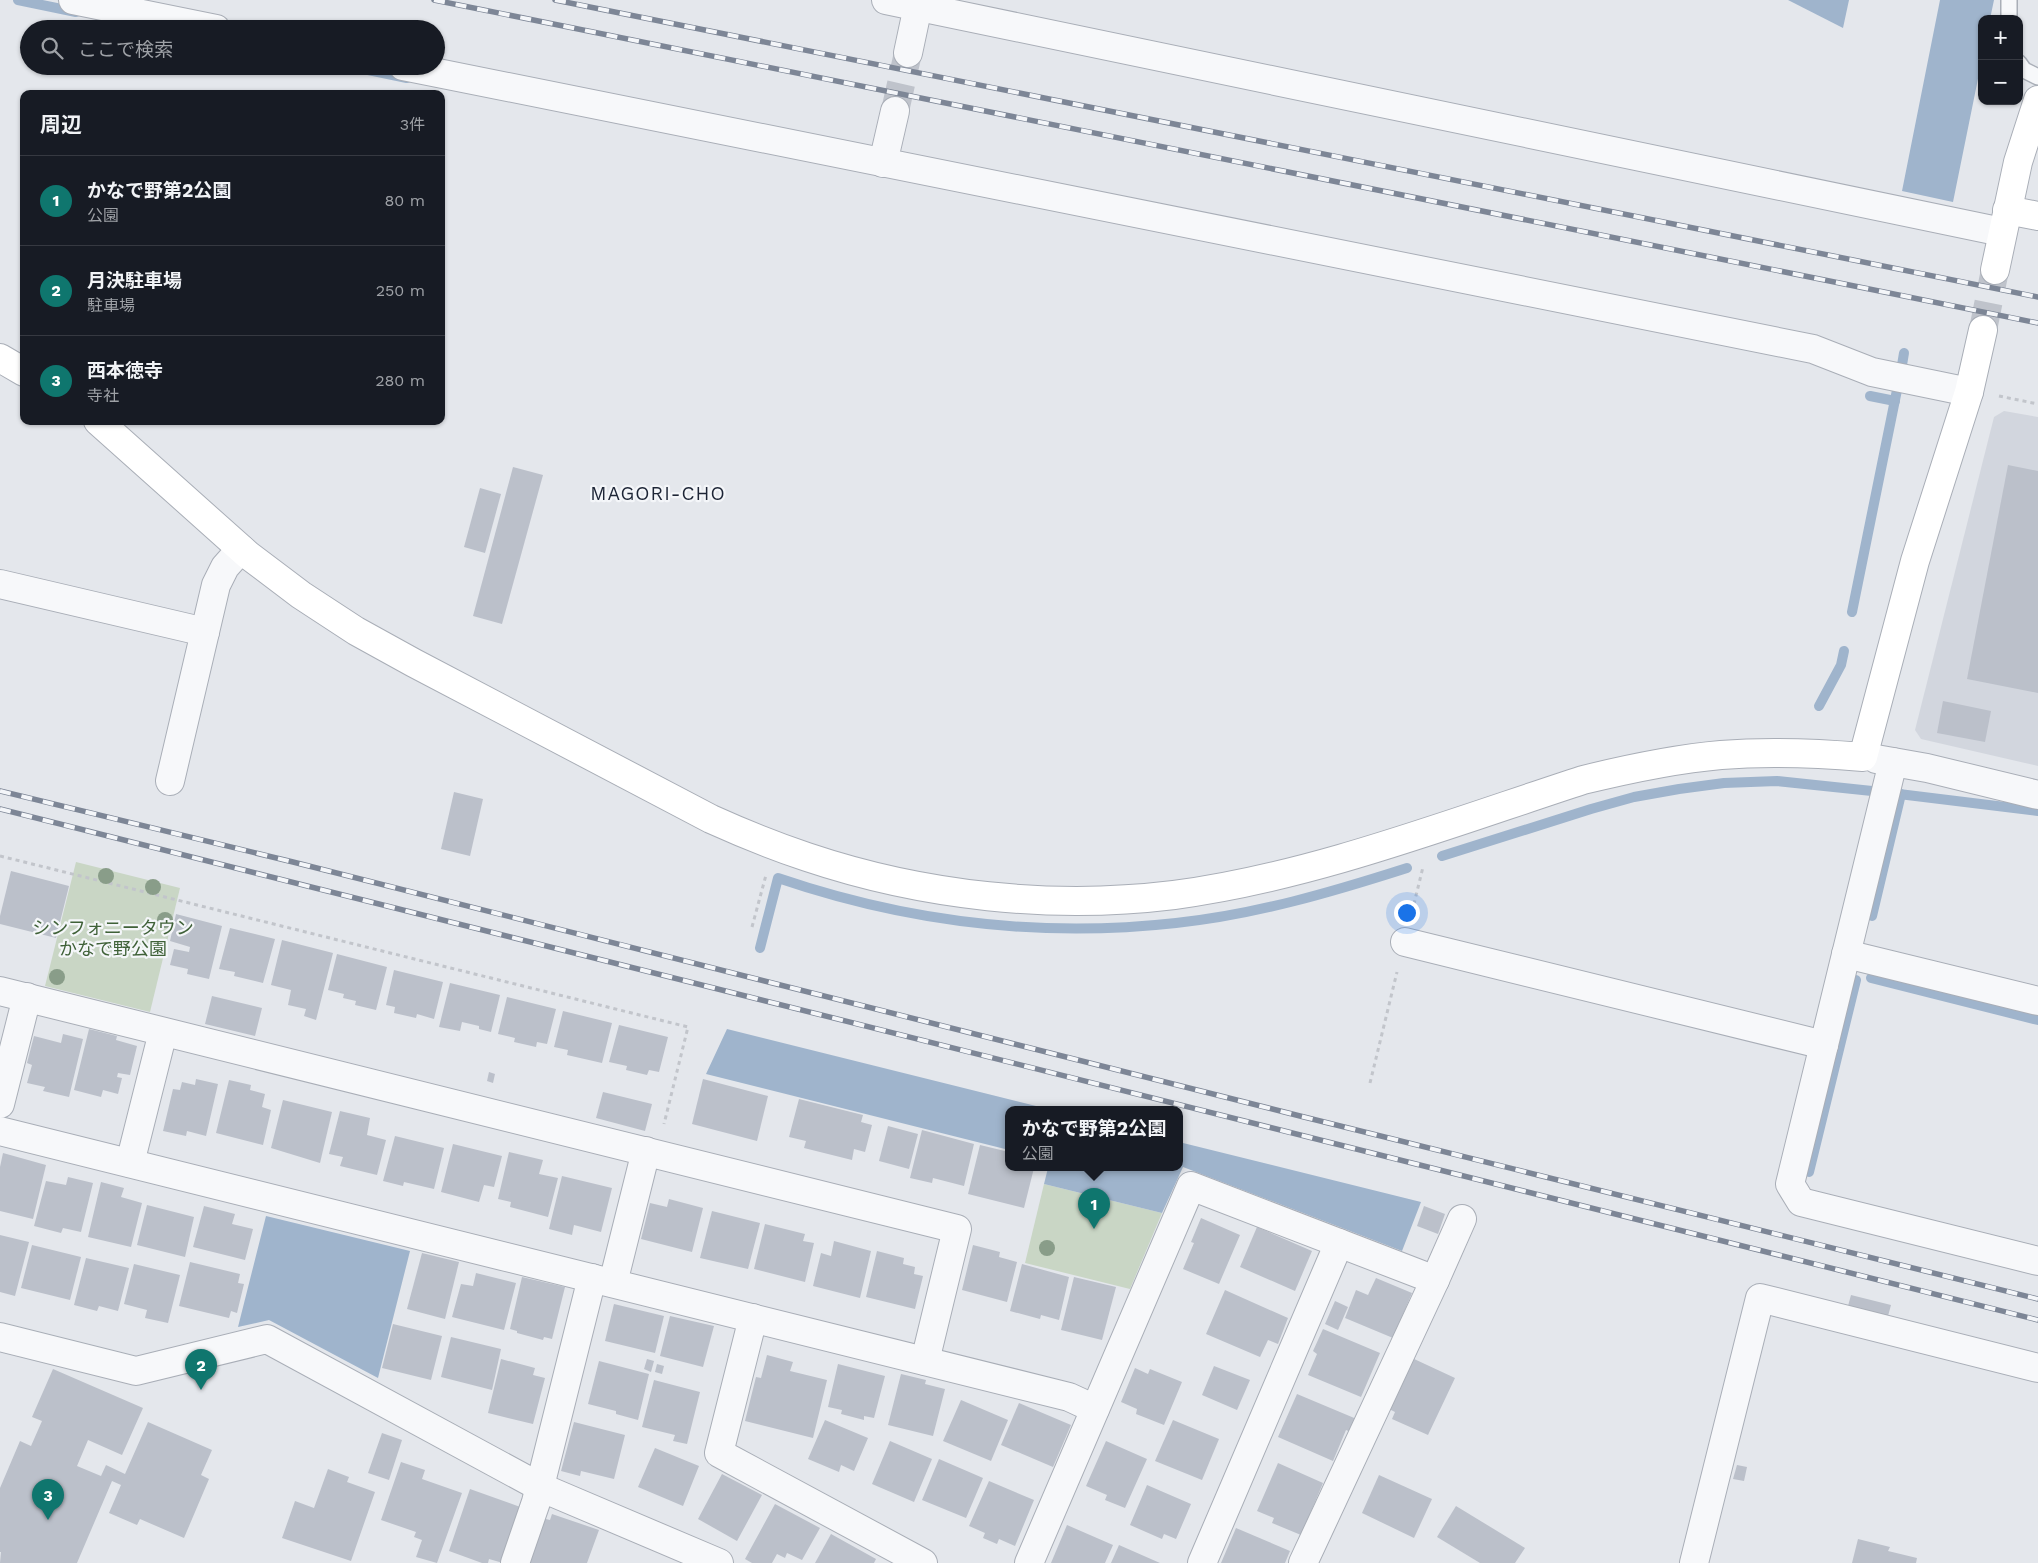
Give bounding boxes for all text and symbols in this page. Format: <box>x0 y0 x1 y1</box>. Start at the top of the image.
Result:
map controls <box>1978 15 2023 105</box>
button: + <box>1978 15 2023 60</box>
search box <box>20 20 445 75</box>
icon: search <box>38 34 66 62</box>
text: ここで検索 <box>78 38 173 61</box>
button: − <box>1978 60 2023 105</box>
text: 周辺 <box>40 112 82 137</box>
text: 3件 <box>400 115 425 134</box>
text: かなで野第2公園 <box>87 179 231 202</box>
text: 1 <box>53 191 59 210</box>
text: 80 m <box>384 191 425 210</box>
text: 公園 <box>87 206 119 225</box>
text: 月決駐車場 <box>87 269 182 292</box>
text: 2 <box>51 281 61 300</box>
text: 250 m <box>376 281 425 300</box>
text: 駐車場 <box>87 296 135 315</box>
text: 西本徳寺 <box>87 359 163 382</box>
text: 3 <box>51 371 61 390</box>
text: 280 m <box>375 371 425 390</box>
text: 寺社 <box>87 386 119 405</box>
district label: MAGORI-CHO <box>590 482 726 505</box>
your location <box>1394 900 1420 926</box>
park label: シンフォニータウン かなで野公園 <box>32 917 194 959</box>
popup <box>1005 1106 1183 1171</box>
text: かなで野第2公園 <box>1022 1117 1166 1140</box>
text: 公園 <box>1022 1144 1054 1163</box>
pin: 1 <box>1078 1188 1110 1229</box>
pin: 2 <box>185 1349 217 1390</box>
pin: 3 <box>32 1479 64 1520</box>

